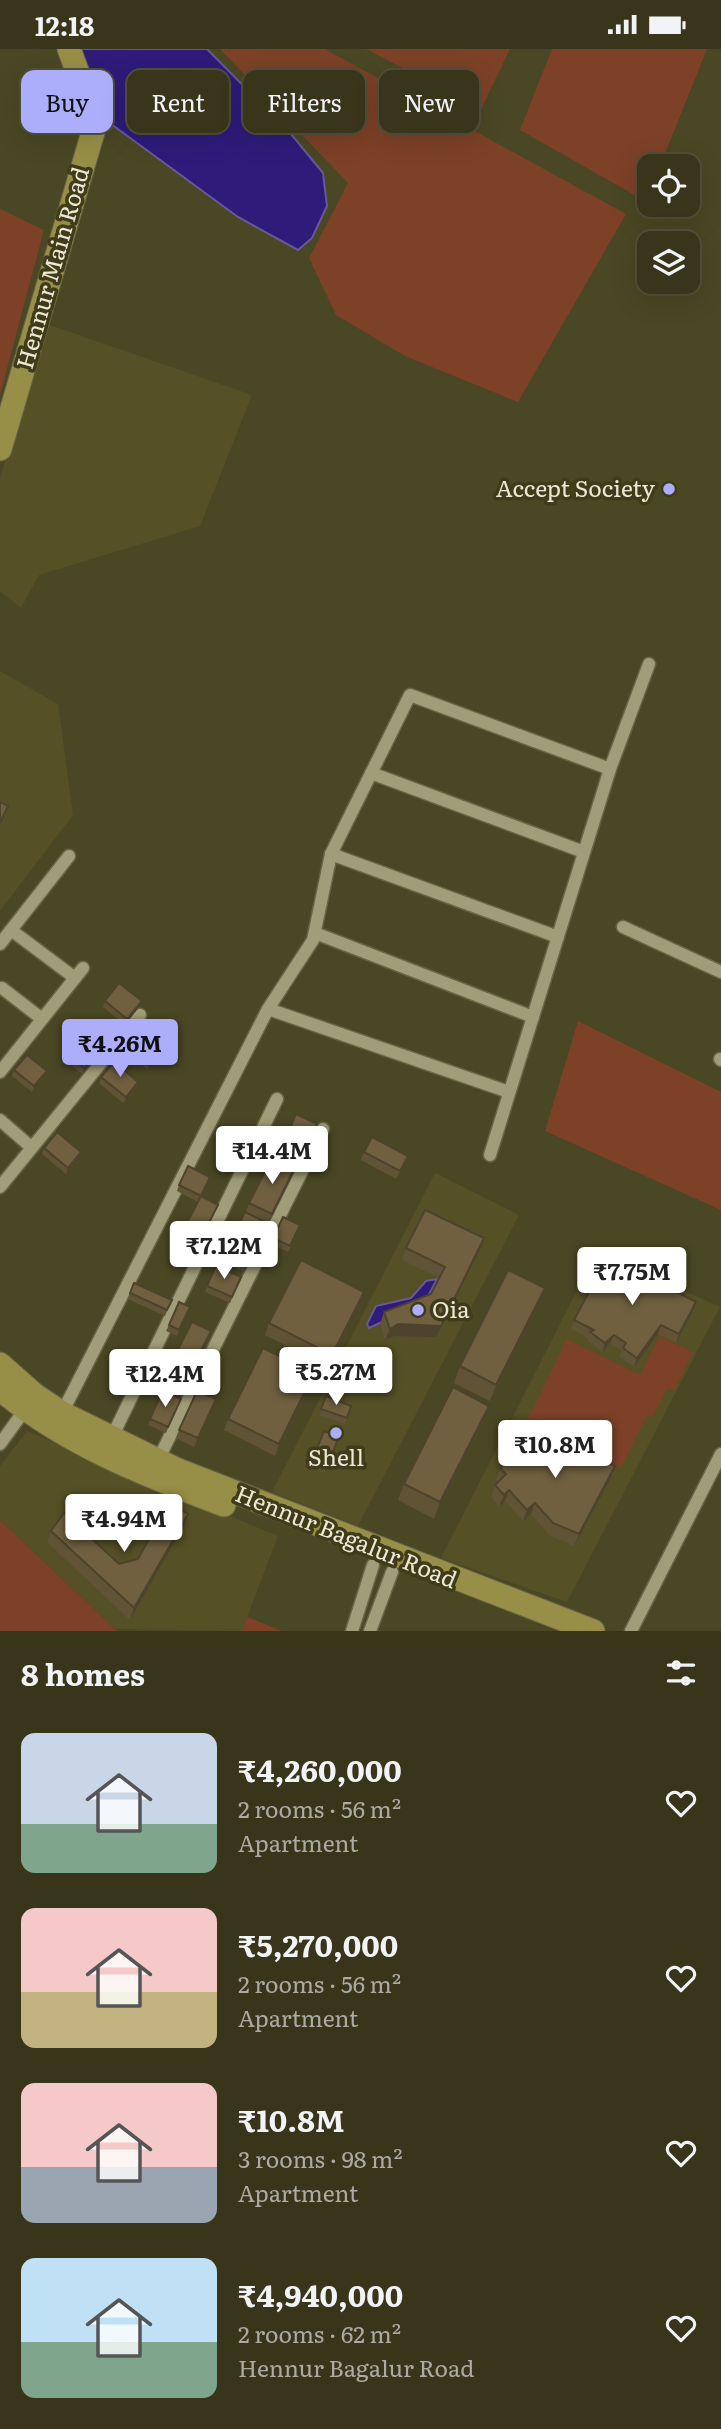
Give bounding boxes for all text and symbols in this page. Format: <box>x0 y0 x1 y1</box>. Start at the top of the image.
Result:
text: 12:18 <box>35 5 94 44</box>
chip: Buy <box>21 70 113 133</box>
chip: Rent <box>127 70 229 133</box>
chip: Filters <box>243 70 365 133</box>
chip: New <box>379 70 479 133</box>
map controls <box>637 154 700 294</box>
button: locate <box>637 154 700 217</box>
street label: Hennur Main Road <box>6 162 96 372</box>
button: layers <box>637 231 700 294</box>
place label: Accept Society <box>496 470 656 504</box>
marker: Accept Society <box>661 481 677 497</box>
pin: ₹4.26M <box>63 1019 177 1079</box>
text: ₹4.26M <box>78 1025 162 1059</box>
pin: ₹14.4M <box>215 1127 329 1186</box>
text: ₹14.4M <box>232 1132 312 1166</box>
pin: ₹7.12M <box>167 1221 281 1281</box>
text: ₹7.12M <box>186 1227 262 1261</box>
pin: ₹7.75M <box>575 1247 689 1307</box>
text: ₹7.75M <box>593 1253 671 1287</box>
place label: Oia <box>432 1291 470 1325</box>
marker: Oia <box>410 1302 426 1318</box>
pin: ₹5.27M <box>279 1347 393 1407</box>
pin: ₹12.4M <box>108 1349 222 1409</box>
text: ₹5.27M <box>295 1353 377 1387</box>
text: ₹12.4M <box>125 1355 205 1389</box>
pin: ₹10.8M <box>498 1421 612 1480</box>
marker: Shell <box>328 1425 344 1441</box>
text: ₹10.8M <box>514 1426 596 1460</box>
place label: Shell <box>308 1439 364 1473</box>
street label: Hennur Bagalur Road <box>231 1475 463 1595</box>
pin: ₹4.94M <box>67 1495 181 1554</box>
text: ₹4.94M <box>81 1500 167 1534</box>
text: 8 homes <box>21 1651 145 1695</box>
icon: filters <box>662 1654 700 1692</box>
text: ₹4,260,000 <box>238 1747 402 1791</box>
icon: home <box>77 1761 161 1845</box>
icon: heart <box>662 1784 700 1822</box>
text: 2 rooms · 56 m² <box>238 1791 401 1825</box>
text: Apartment <box>238 1825 358 1859</box>
text: ₹5,270,000 <box>238 1922 398 1966</box>
icon: home <box>77 1936 161 2020</box>
icon: heart <box>662 1959 700 1997</box>
text: 2 rooms · 56 m² <box>238 1966 401 2000</box>
text: Apartment <box>238 2000 358 2034</box>
text: ₹10.8M <box>238 2097 345 2141</box>
icon: home <box>77 2111 161 2195</box>
icon: heart <box>662 2134 700 2172</box>
text: 3 rooms · 98 m² <box>238 2141 403 2175</box>
text: Apartment <box>238 2175 358 2209</box>
text: ₹4,940,000 <box>238 2272 403 2316</box>
icon: home <box>77 2286 161 2370</box>
icon: heart <box>662 2309 700 2347</box>
text: 2 rooms · 62 m² <box>238 2316 401 2350</box>
text: Hennur Bagalur Road <box>238 2350 474 2384</box>

